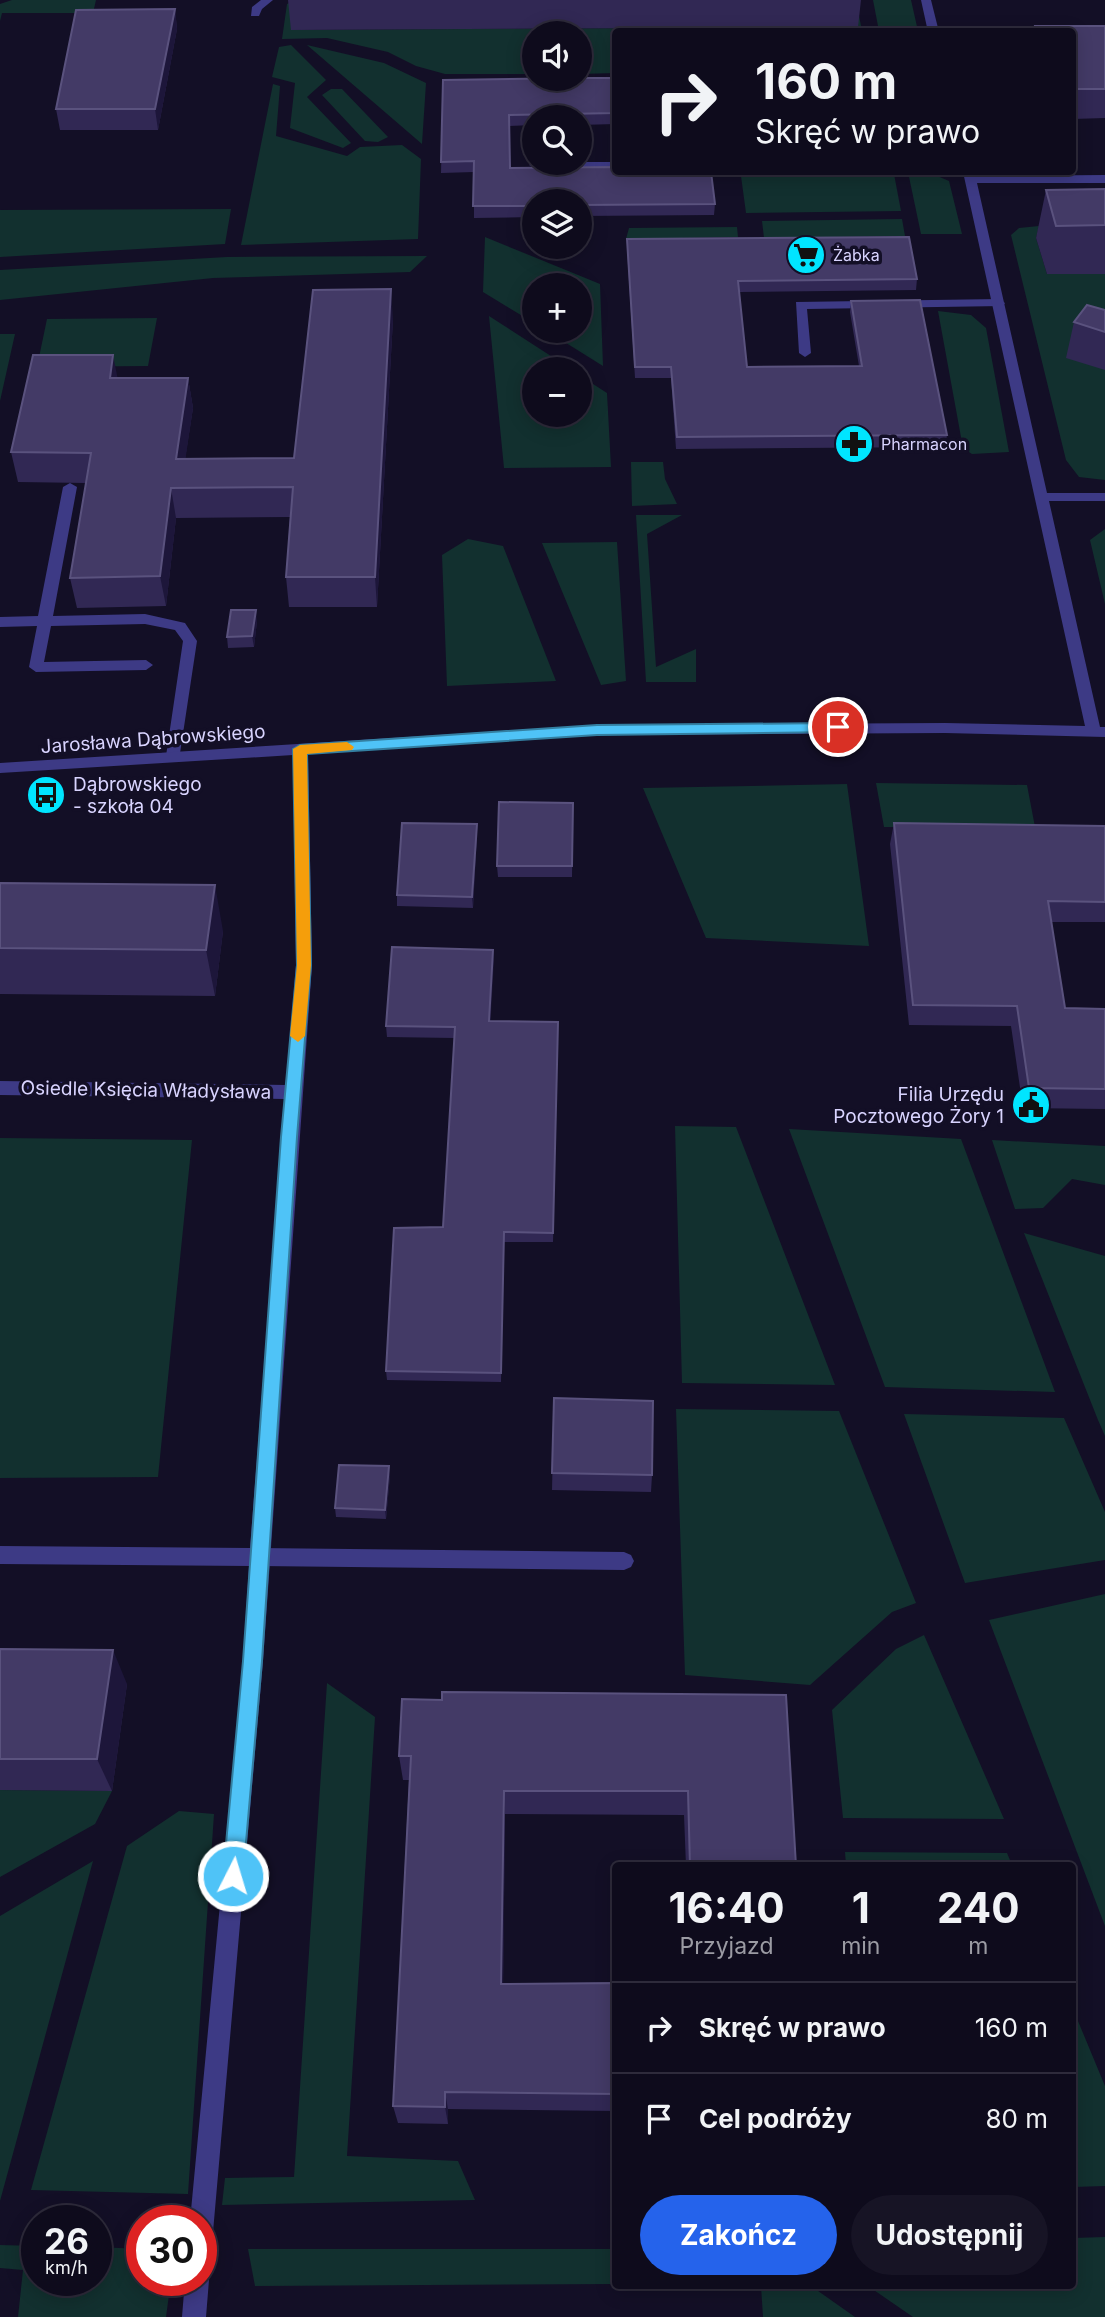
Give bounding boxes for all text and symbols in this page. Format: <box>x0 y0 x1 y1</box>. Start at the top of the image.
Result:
map controls <box>522 21 592 427</box>
button: sound <box>522 21 592 91</box>
text: 160 m <box>755 52 897 111</box>
icon: right <box>640 56 731 147</box>
button: search <box>522 105 592 175</box>
text: Skręć w prawo <box>755 112 980 151</box>
button: layers <box>522 189 592 259</box>
supermarket icon: Żabka <box>785 234 827 276</box>
place label: Żabka <box>833 245 880 265</box>
button: + <box>522 273 592 343</box>
button: − <box>522 357 592 427</box>
pharmacy icon: Pharmacon <box>833 423 875 465</box>
place label: Pharmacon <box>881 434 967 454</box>
pin <box>808 697 868 757</box>
icon: arrive <box>819 708 857 746</box>
street label: Jarosława Dąbrowskiego <box>40 720 266 758</box>
place label: Dąbrowskiego - szkoła 04 <box>73 773 202 818</box>
bus stop icon: Dąbrowskiego - szkoła 04 <box>25 774 67 816</box>
street label: Osiedle Księcia Władysława <box>20 1076 272 1104</box>
place label: Filia Urzędu Pocztowego Żory 1 <box>833 1083 1004 1128</box>
public building icon: Filia Urzędu Pocztowego Żory 1 <box>1010 1084 1052 1126</box>
position arrow <box>196 1839 270 1913</box>
text: 16:40 <box>669 1882 785 1933</box>
text: 1 <box>852 1882 870 1933</box>
text: 240 <box>937 1882 1019 1933</box>
text: Przyjazd <box>680 1932 774 1960</box>
text: min <box>841 1932 880 1960</box>
text: m <box>968 1932 988 1960</box>
icon: right <box>640 2009 678 2047</box>
text: Skręć w prawo <box>699 2012 886 2043</box>
text: 160 m <box>975 2012 1048 2043</box>
icon: arrive <box>640 2100 678 2138</box>
text: Cel podróży <box>699 2103 852 2134</box>
text: 80 m <box>985 2103 1048 2134</box>
button: Zakończ <box>640 2195 837 2275</box>
button: Udostępnij <box>851 2195 1048 2275</box>
speed limit sign: 30 <box>126 2205 217 2296</box>
text: 26 <box>44 2220 89 2262</box>
text: km/h <box>45 2257 88 2278</box>

